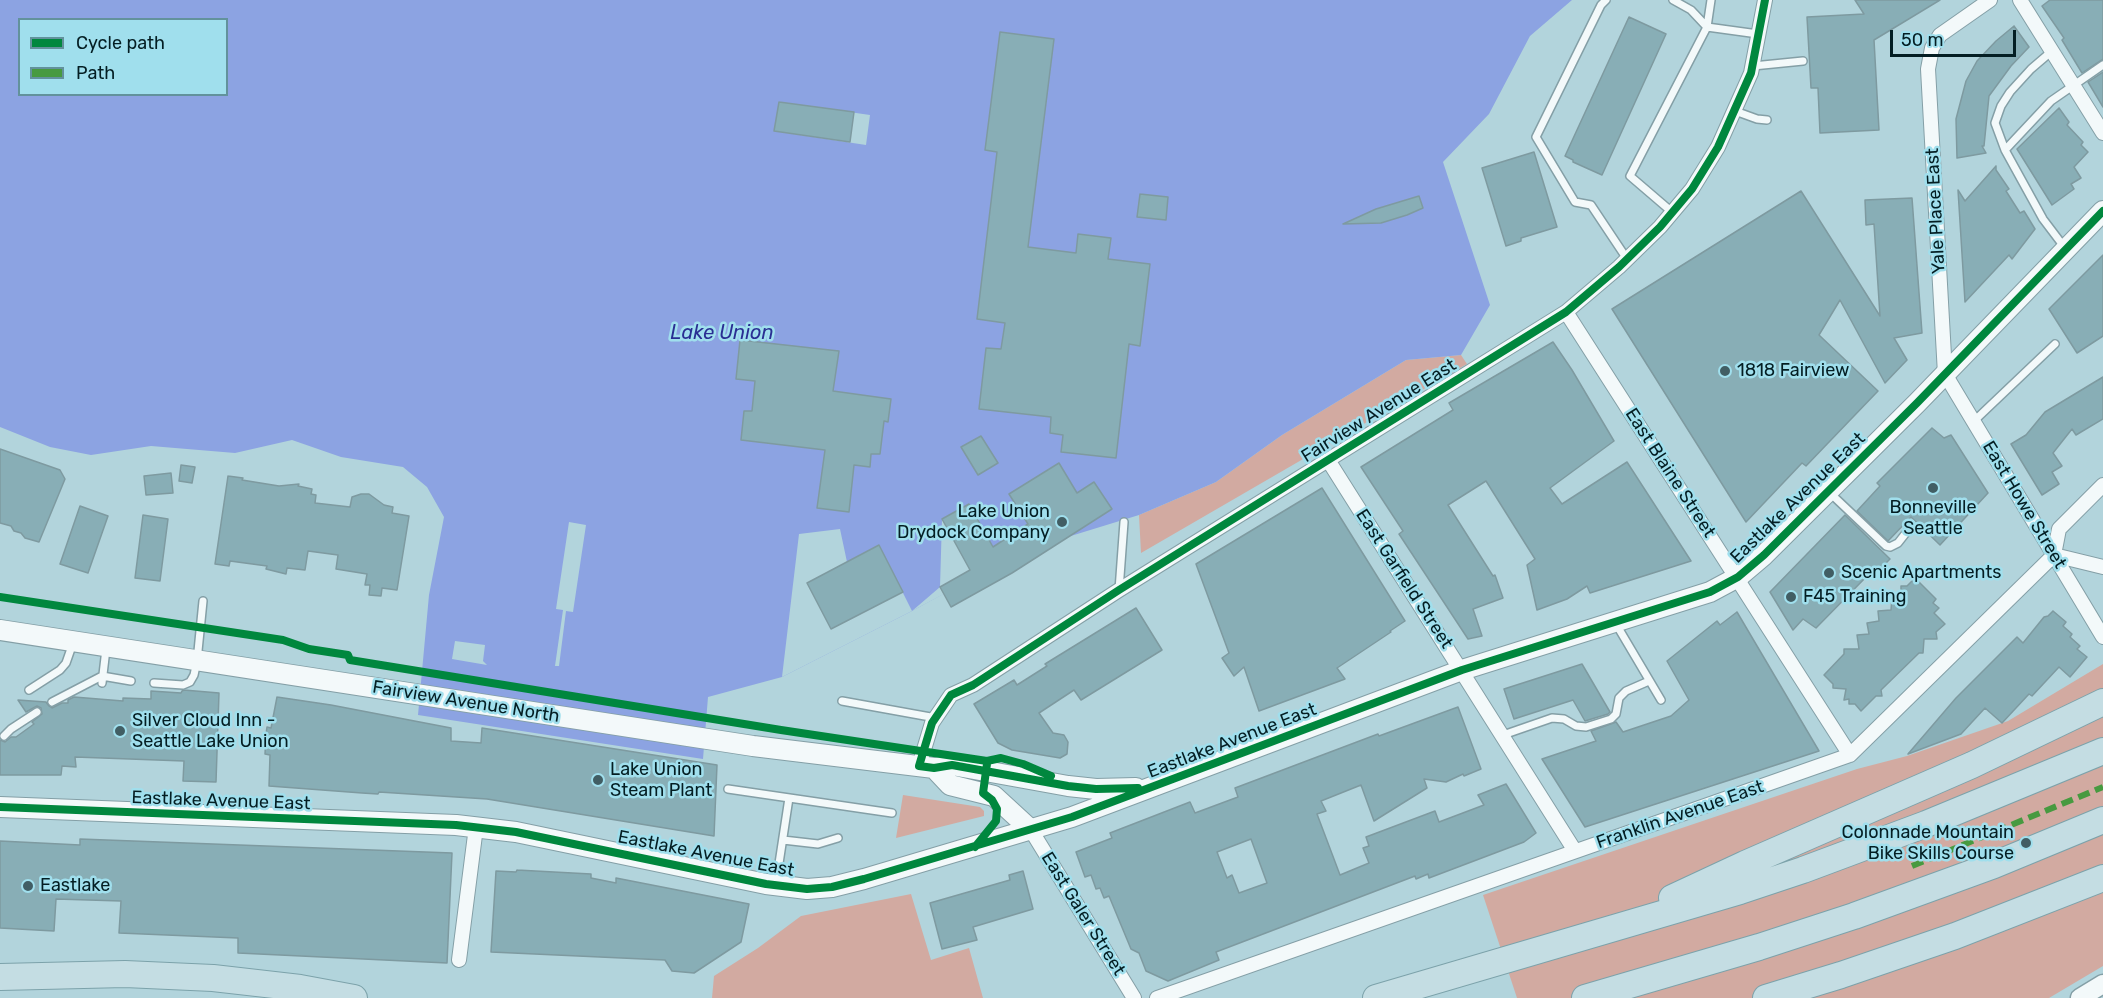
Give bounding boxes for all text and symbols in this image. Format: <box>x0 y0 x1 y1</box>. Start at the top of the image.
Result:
legend <box>18 18 228 96</box>
scale bar <box>1893 18 2019 56</box>
text: 50 m <box>1901 29 1944 51</box>
text: Cycle path <box>76 32 165 54</box>
text: Path <box>76 62 115 84</box>
street label: Yale Place East <box>1922 148 1950 274</box>
water label: Lake Union <box>670 321 774 345</box>
street label: Fairview Avenue East <box>1298 355 1460 467</box>
place label: 1818 Fairview <box>1737 360 1849 382</box>
marker: 1818 Fairview <box>1718 364 1732 378</box>
street label: East Blaine Street <box>1620 404 1720 542</box>
street label: Eastlake Avenue East <box>1726 428 1870 568</box>
street label: East Howe Street <box>1977 437 2071 573</box>
marker: Bonneville Seattle <box>1926 481 1940 495</box>
place label: Bonneville Seattle <box>1889 497 1977 540</box>
place label: Lake Union Drydock Company <box>897 501 1050 544</box>
street label: East Garfield Street <box>1351 505 1457 653</box>
marker: Lake Union Drydock Company <box>1055 515 1069 529</box>
place label: Scenic Apartments <box>1841 562 2002 584</box>
marker: Scenic Apartments <box>1822 566 1836 580</box>
place label: F45 Training <box>1803 586 1907 608</box>
marker: F45 Training <box>1784 590 1798 604</box>
street label: Fairview Avenue North <box>371 677 561 727</box>
street label: Eastlake Avenue East <box>1144 699 1320 783</box>
place label: Silver Cloud Inn - Seattle Lake Union <box>132 710 289 752</box>
marker: Silver Cloud Inn - Seattle Lake Union <box>113 724 127 738</box>
place label: Lake Union Steam Plant <box>610 759 712 802</box>
marker: Lake Union Steam Plant <box>591 773 605 787</box>
street label: Franklin Avenue East <box>1593 776 1767 854</box>
street label: Eastlake Avenue East <box>131 787 311 815</box>
place label: Colonnade Mountain Bike Skills Course <box>1842 822 2014 864</box>
street label: Eastlake Avenue East <box>616 826 796 882</box>
marker: Colonnade Mountain Bike Skills Course <box>2019 836 2033 850</box>
street label: East Galer Street <box>1036 848 1130 980</box>
place label: Eastlake <box>40 875 110 897</box>
marker: Eastlake <box>21 879 35 893</box>

